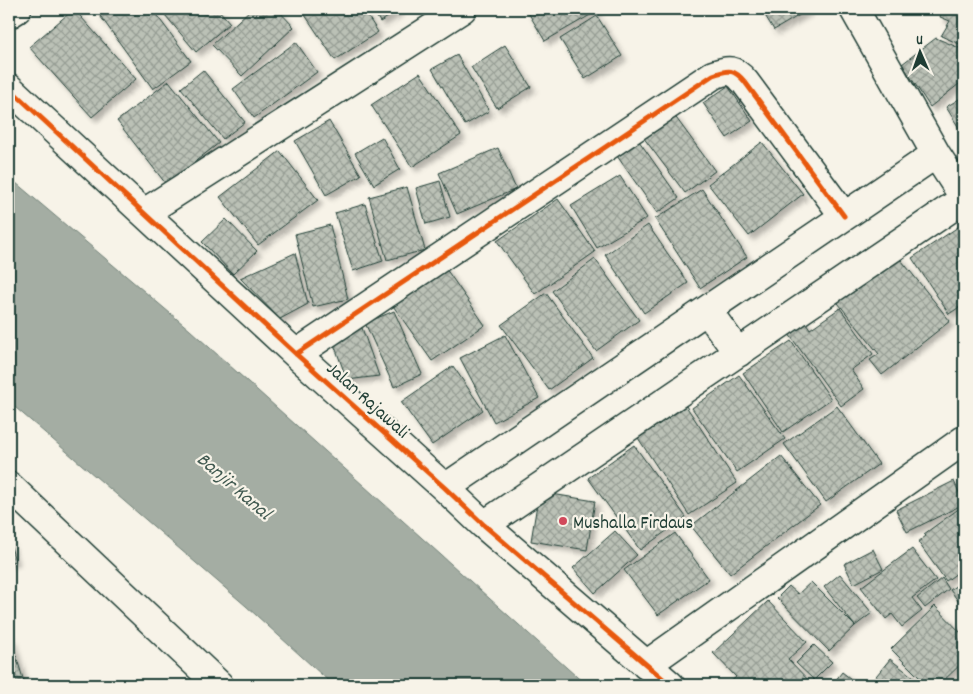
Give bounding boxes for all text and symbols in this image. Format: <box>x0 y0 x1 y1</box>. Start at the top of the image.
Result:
north arrow <box>896 28 946 78</box>
text: U <box>916 31 924 51</box>
street label: Jalan Rajawali <box>319 357 415 447</box>
water label: Banjir Kanal <box>190 447 278 529</box>
place label: Mushalla Firdaus <box>573 511 693 538</box>
marker: Mushalla Firdaus <box>557 515 569 527</box>

